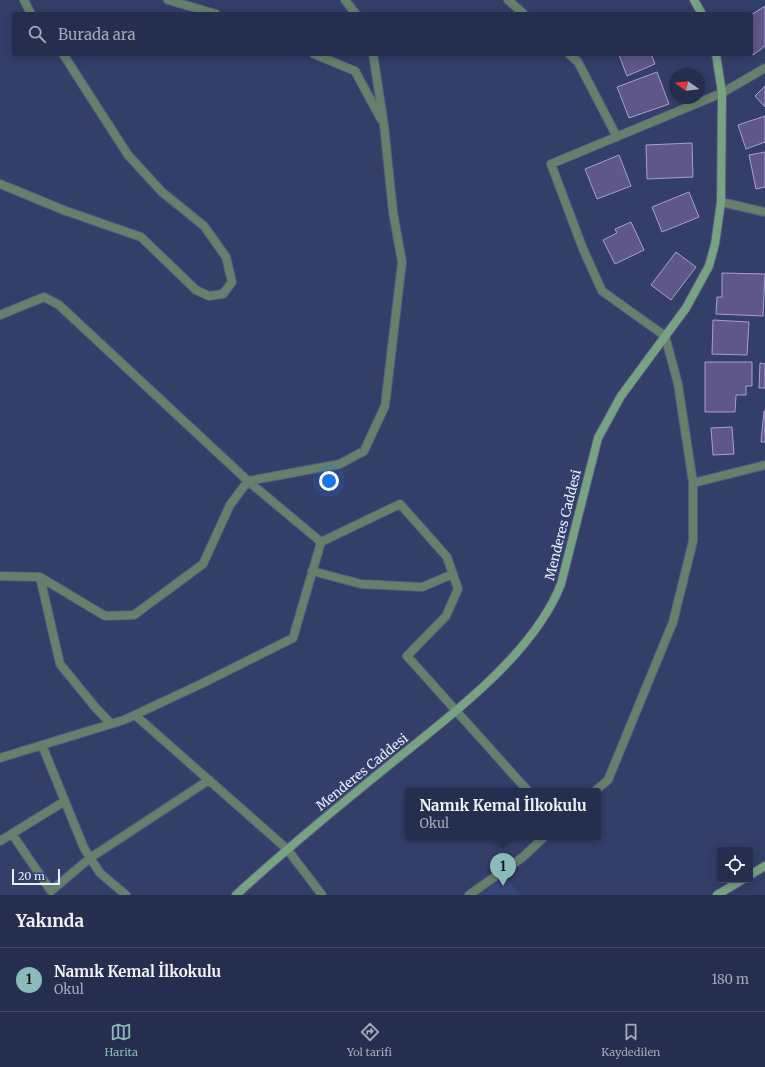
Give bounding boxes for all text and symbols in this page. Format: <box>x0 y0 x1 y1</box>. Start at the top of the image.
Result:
search box <box>12 12 753 56</box>
icon: search <box>26 23 48 45</box>
text: Burada ara <box>58 25 136 44</box>
north arrow <box>669 68 705 104</box>
street label: Menderes Caddesi <box>541 468 585 582</box>
your location <box>319 471 339 491</box>
street label: Menderes Caddesi <box>313 730 411 814</box>
popup <box>405 788 601 840</box>
text: Namık Kemal İlkokulu <box>419 796 587 815</box>
text: Okul <box>419 815 449 832</box>
map controls <box>717 847 753 883</box>
button: locate <box>717 847 753 883</box>
pin: 1 <box>490 853 516 886</box>
scale bar <box>12 867 60 886</box>
text: 20 m <box>18 869 45 883</box>
text: Yakında <box>16 910 84 932</box>
text: Namık Kemal İlkokulu <box>54 962 221 981</box>
text: 1 <box>26 971 32 988</box>
text: 180 m <box>711 971 749 988</box>
text: Okul <box>54 981 84 998</box>
tab: Harita <box>105 1021 138 1059</box>
tab: Yol tarifi <box>347 1021 392 1059</box>
tab: Kaydedilen <box>601 1021 660 1059</box>

